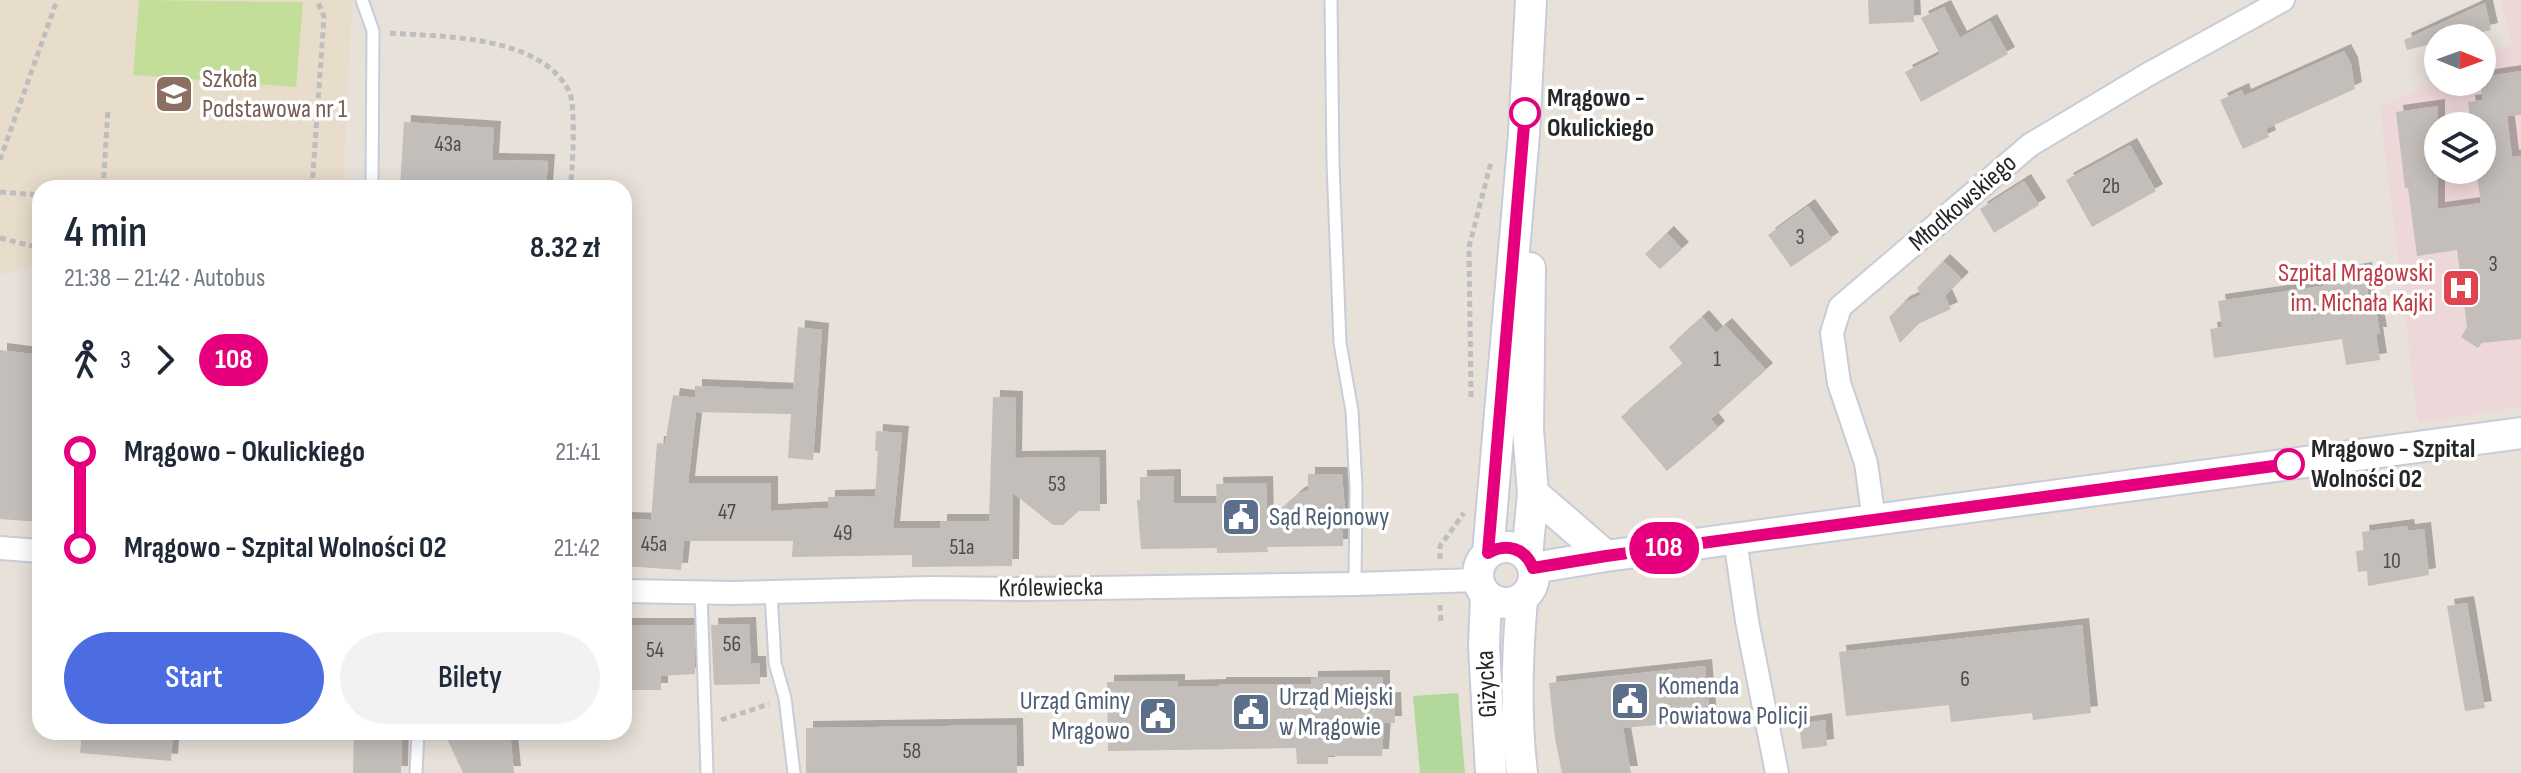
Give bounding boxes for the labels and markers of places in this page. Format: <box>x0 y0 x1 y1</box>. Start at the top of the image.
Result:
place label: Szkoła Podstawowa nr 1 <box>202 64 347 125</box>
school or university icon: Szkoła Podstawowa nr 1 <box>153 73 195 115</box>
place label: Mrągowo - Okulickiego <box>1547 83 1654 144</box>
marker: Mrągowo - Okulickiego <box>1510 98 1540 128</box>
place label: Szpital Mrągowski im. Michała Kajki <box>2278 258 2433 319</box>
hospital icon: Szpital Mrągowski im. Michała Kajki <box>2440 267 2482 309</box>
place label: Mrągowo - Szpital Wolności 02 <box>2311 434 2475 495</box>
marker: Mrągowo - Szpital Wolności 02 <box>2274 449 2304 479</box>
public building icon: Sąd Rejonowy <box>1220 496 1262 538</box>
place label: Sąd Rejonowy <box>1269 502 1389 533</box>
place label: Komenda Powiatowa Policji <box>1658 671 1808 732</box>
public building icon: Komenda Powiatowa Policji <box>1609 680 1651 722</box>
place label: Urząd Miejski w Mrągowie <box>1279 682 1393 743</box>
place label: Urząd Gminy Mrągowo <box>1020 686 1130 747</box>
public building icon: Urząd Miejski w Mrągowie <box>1230 691 1272 733</box>
public building icon: Urząd Gminy Mrągowo <box>1137 695 1179 737</box>

